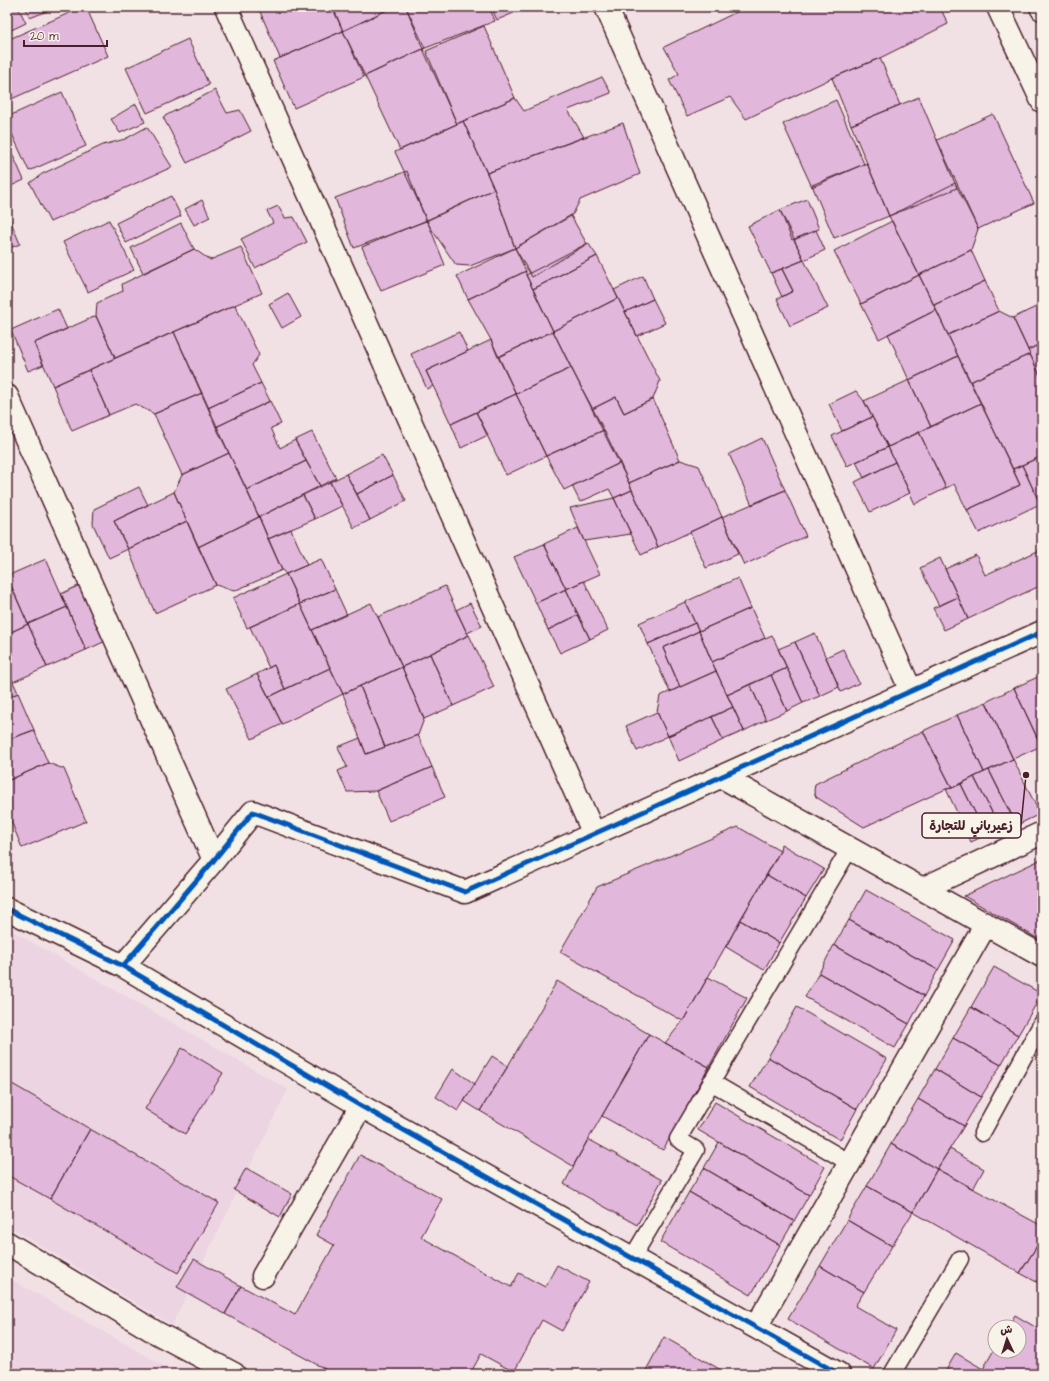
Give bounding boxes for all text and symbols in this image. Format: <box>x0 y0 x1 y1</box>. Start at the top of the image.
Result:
scale bar <box>24 22 107 48</box>
text: 20 m <box>30 28 59 45</box>
callout: زعيرباني للتجارة <box>922 813 1021 838</box>
text: زعيرباني للتجارة <box>929 817 1013 838</box>
north arrow <box>987 1319 1027 1359</box>
text: ش <box>1000 1322 1013 1337</box>

